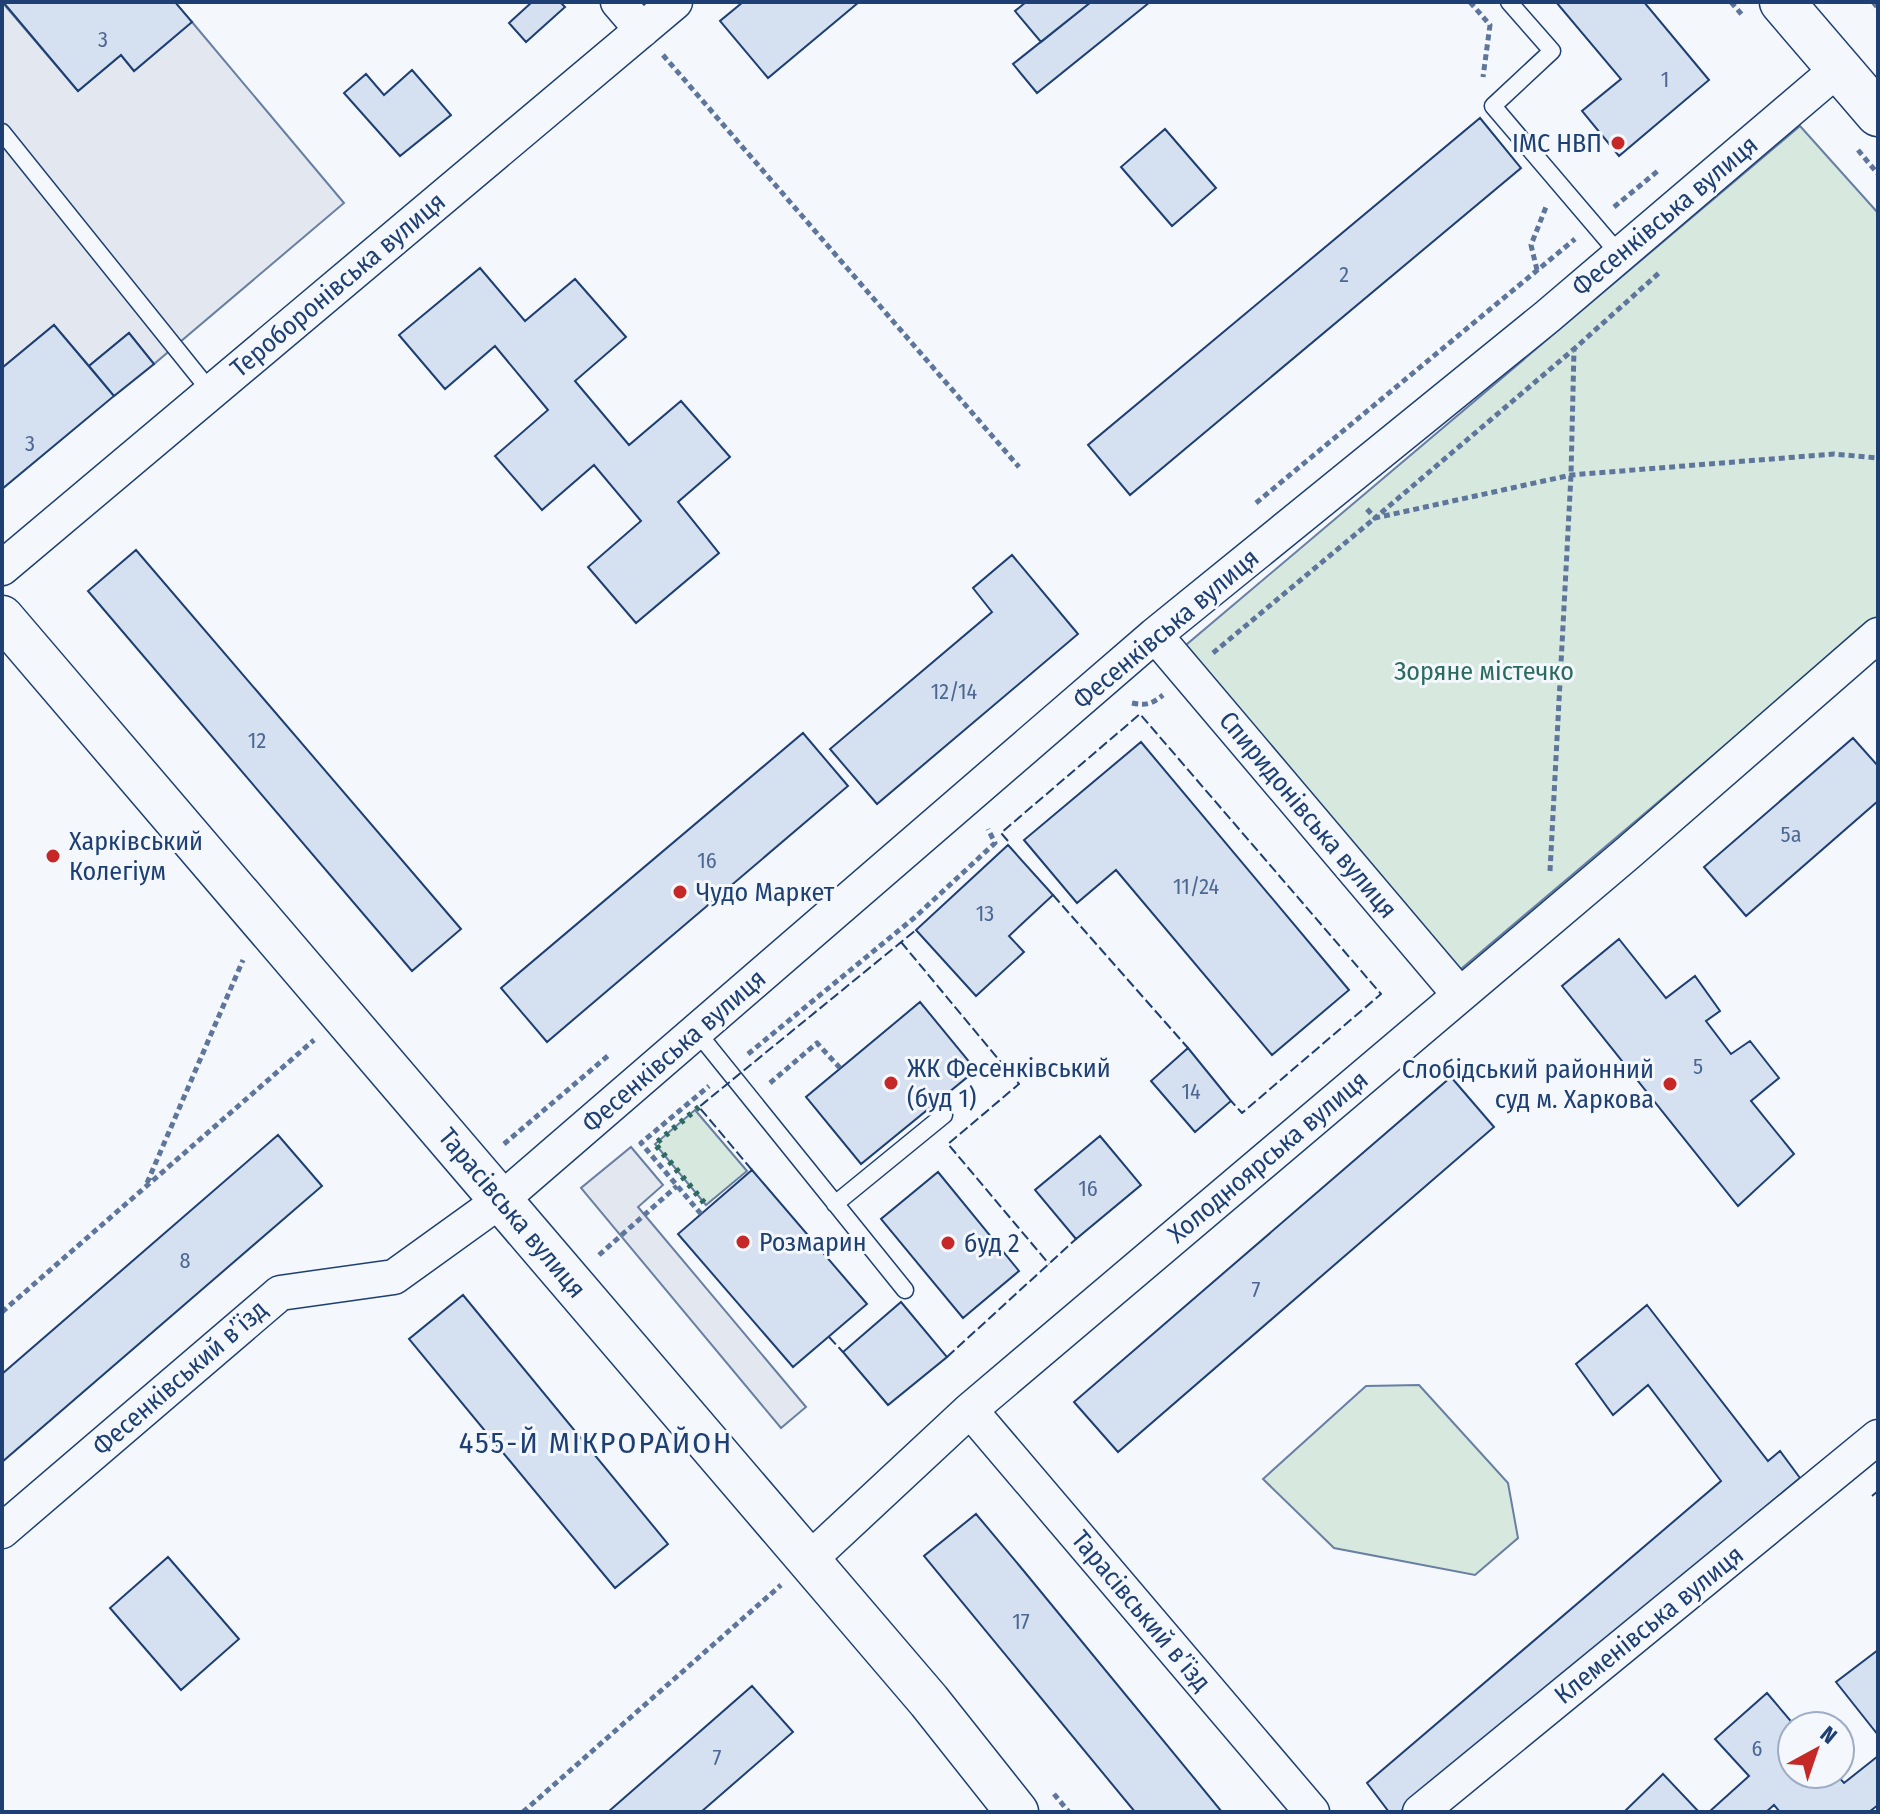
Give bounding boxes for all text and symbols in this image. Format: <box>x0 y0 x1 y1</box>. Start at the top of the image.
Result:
house number: 3 <box>98 26 108 53</box>
house number: 1 <box>1661 66 1669 93</box>
place label: ІМС НВП <box>1512 128 1602 159</box>
street label: Фесенківська вулиця <box>1566 129 1764 303</box>
marker: ІМС НВП <box>1609 134 1627 152</box>
street label: Тероборонівська вулиця <box>224 186 452 384</box>
house number: 2 <box>1339 261 1349 288</box>
house number: 3 <box>25 430 35 457</box>
street label: Фесенківська вулиця <box>1067 542 1265 716</box>
park label: Зоряне містечко <box>1394 656 1574 687</box>
house number: 12/14 <box>931 678 978 705</box>
street label: Спиридонівська вулиця <box>1212 705 1404 925</box>
house number: 12 <box>248 727 266 754</box>
house number: 5а <box>1781 821 1801 848</box>
place label: Харківський Колегіум <box>69 826 203 887</box>
marker: Харківський Колегіум <box>44 847 62 865</box>
house number: 16 <box>697 847 717 874</box>
house number: 11/24 <box>1173 873 1219 900</box>
place label: Чудо Маркет <box>696 877 835 908</box>
marker: Чудо Маркет <box>671 883 689 901</box>
house number: 13 <box>976 900 994 927</box>
street label: Фесенківська вулиця <box>576 963 772 1139</box>
place label: ЖК Фесенківський (буд 1) <box>907 1053 1111 1114</box>
house number: 5 <box>1693 1053 1703 1080</box>
place label: Слобідський районний суд м. Харкова <box>1402 1054 1654 1115</box>
street label: Холодноярська вулиця <box>1162 1064 1374 1250</box>
marker: ЖК Фесенківський (буд 1) <box>882 1074 900 1092</box>
marker: Слобідський районний суд м. Харкова <box>1661 1075 1679 1093</box>
house number: 14 <box>1181 1078 1201 1105</box>
street label: Тарасівська вулиця <box>432 1122 592 1304</box>
house number: 16 <box>1078 1175 1098 1202</box>
place label: Розмарин <box>759 1227 867 1258</box>
place label: буд 2 <box>964 1228 1019 1259</box>
marker: Розмарин <box>734 1233 752 1251</box>
marker: буд 2 <box>939 1234 957 1252</box>
house number: 8 <box>179 1247 191 1274</box>
house number: 7 <box>1252 1276 1261 1303</box>
street label: Фесенківський в’їзд <box>87 1294 273 1462</box>
district label: 455-Й МІКРОРАЙОН <box>459 1425 733 1461</box>
street label: Тарасівський в’їзд <box>1065 1524 1217 1698</box>
street label: Клеменівська вулиця <box>1548 1539 1750 1711</box>
house number: 17 <box>1012 1608 1030 1635</box>
north arrow <box>1776 1710 1856 1790</box>
text: N <box>1815 1720 1842 1750</box>
house number: 6 <box>1752 1735 1763 1762</box>
house number: 7 <box>713 1744 722 1771</box>

